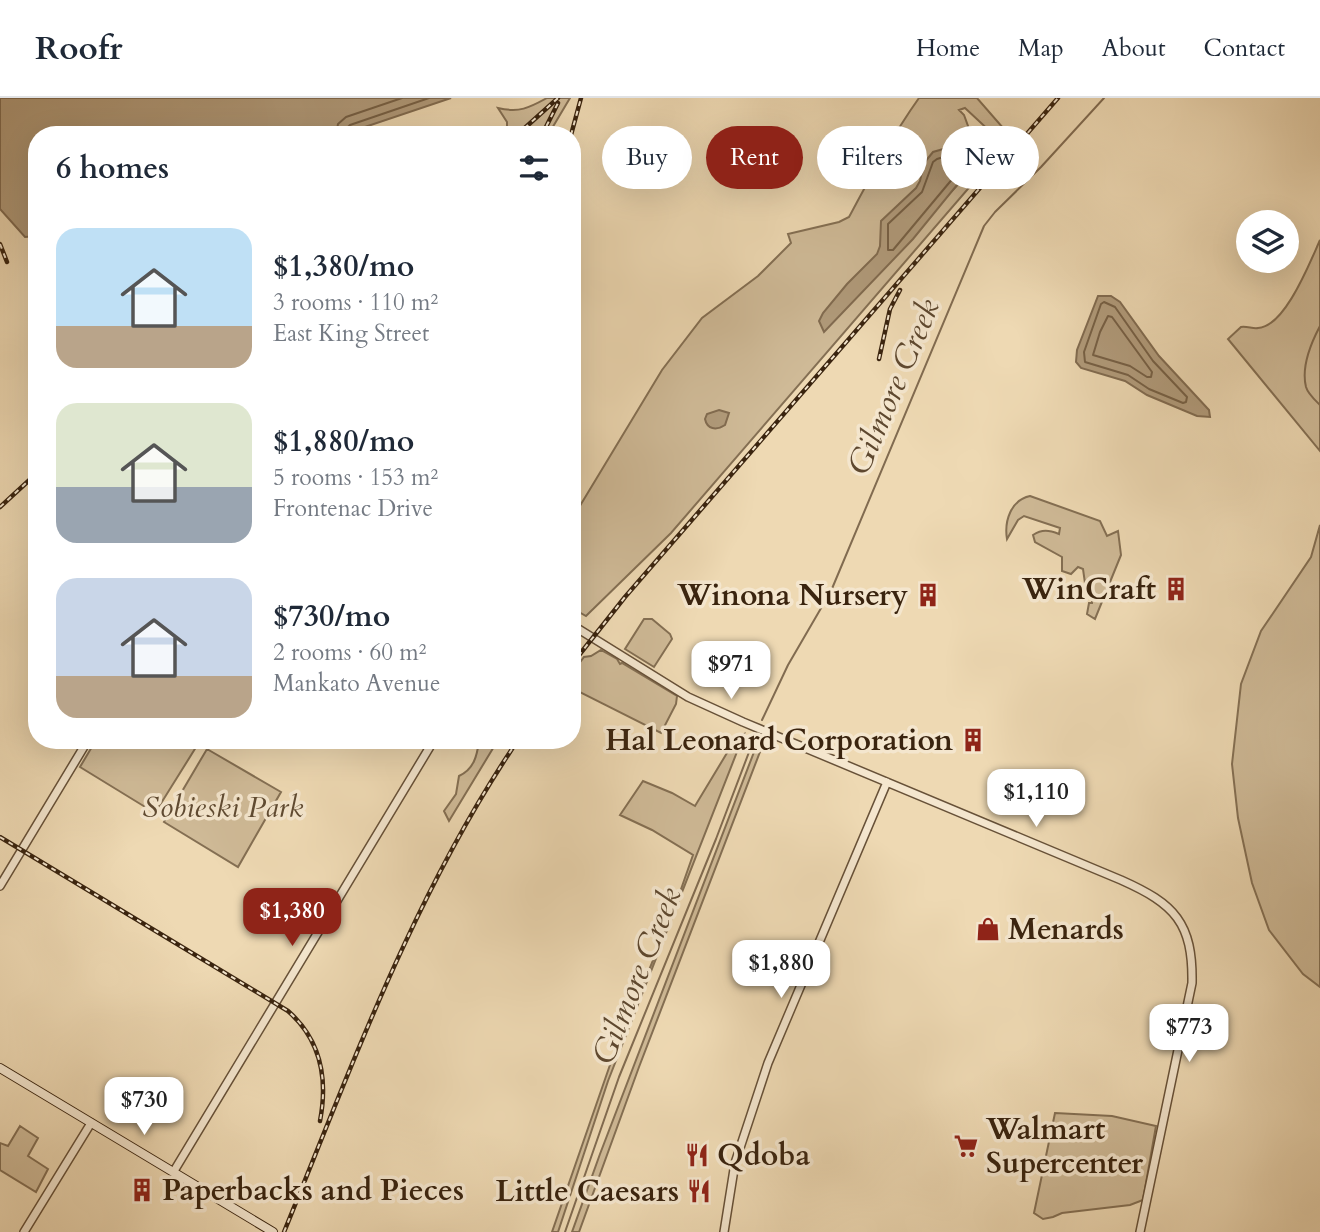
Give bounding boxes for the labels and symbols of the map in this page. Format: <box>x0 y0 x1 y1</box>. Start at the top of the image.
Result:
water label: Gilmore Creek <box>837 292 951 482</box>
place label: WinCraft <box>1021 569 1156 610</box>
place label: Winona Nursery <box>676 575 908 616</box>
building icon: WinCraft <box>1162 575 1190 603</box>
building icon: Winona Nursery <box>914 581 942 609</box>
pin: $971 <box>690 642 772 701</box>
place label: Hal Leonard Corporation <box>605 720 953 761</box>
building icon: Hal Leonard Corporation <box>959 726 987 754</box>
pin: $1,110 <box>979 770 1093 829</box>
park label: Sobieski Park <box>143 787 304 828</box>
water label: Gilmore Creek <box>582 881 693 1071</box>
pin: $1,380 <box>235 888 349 948</box>
place label: Menards <box>1008 909 1124 950</box>
shop icon: Menards <box>974 915 1002 943</box>
pin: $1,880 <box>724 940 838 1000</box>
pin: $773 <box>1148 1004 1230 1064</box>
pin: $730 <box>103 1077 185 1137</box>
place label: Walmart Supercenter <box>985 1109 1144 1184</box>
supermarket icon: Walmart Supercenter <box>952 1132 980 1160</box>
place label: Qdoba <box>717 1135 811 1176</box>
restaurant icon: Qdoba <box>683 1141 711 1169</box>
place label: Paperbacks and Pieces <box>162 1170 464 1211</box>
place label: Little Caesars <box>495 1171 679 1212</box>
building icon: Paperbacks and Pieces <box>128 1176 156 1204</box>
restaurant icon: Little Caesars <box>685 1177 713 1205</box>

